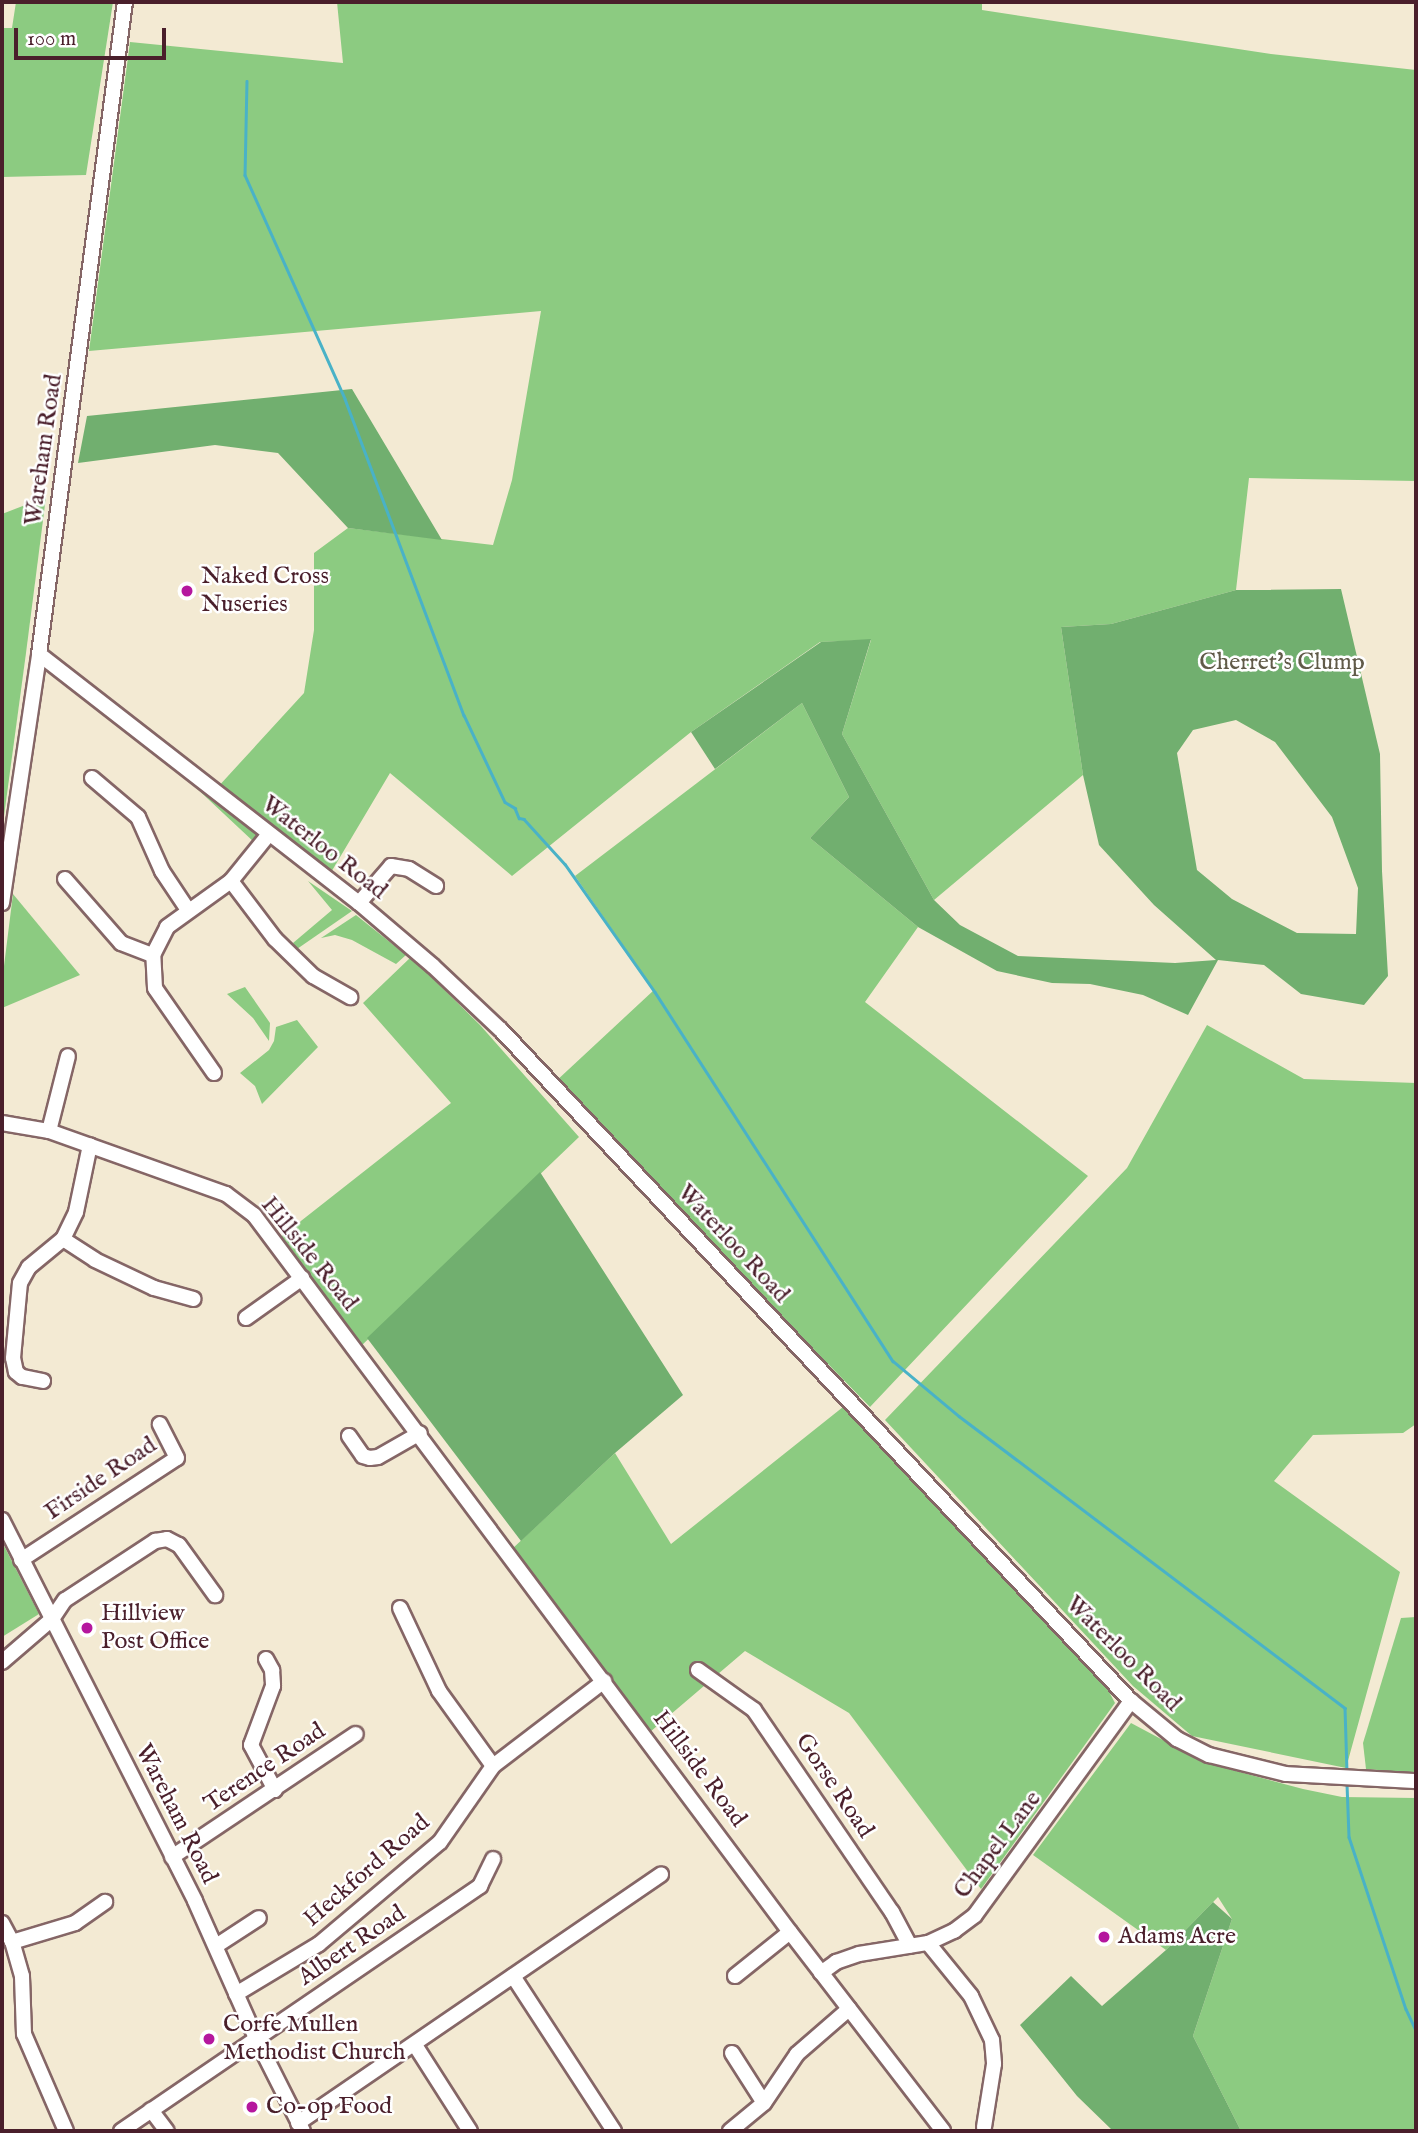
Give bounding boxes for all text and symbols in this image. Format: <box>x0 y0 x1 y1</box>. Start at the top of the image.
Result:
scale bar <box>18 14 170 58</box>
text: 100 m <box>27 26 76 53</box>
street label: Wareham Road <box>19 372 69 528</box>
place label: Naked Cross Nuseries <box>201 563 329 619</box>
marker: Naked Cross Nuseries <box>179 583 195 599</box>
park label: Cherret's Clump <box>1199 649 1365 677</box>
street label: Waterloo Road <box>255 790 393 906</box>
street label: Waterloo Road <box>671 1179 795 1309</box>
street label: Hillside Road <box>254 1191 364 1317</box>
street label: Firside Road <box>40 1431 162 1527</box>
street label: Waterloo Road <box>1059 1590 1187 1718</box>
place label: Hillview Post Office <box>101 1600 209 1656</box>
marker: Hillview Post Office <box>79 1620 95 1636</box>
street label: Hillside Road <box>646 1705 752 1833</box>
street label: Terence Road <box>199 1717 331 1819</box>
street label: Gorse Road <box>789 1728 879 1844</box>
street label: Wareham Road <box>128 1739 224 1889</box>
street label: Chapel Lane <box>948 1785 1048 1905</box>
street label: Heckford Road <box>298 1809 436 1933</box>
street label: Albert Road <box>293 1900 411 1992</box>
place label: Adams Acre <box>1118 1923 1236 1951</box>
marker: Adams Acre <box>1096 1929 1112 1945</box>
place label: Corfe Mullen Methodist Church <box>223 2011 405 2067</box>
marker: Corfe Mullen Methodist Church <box>201 2031 217 2047</box>
place label: Co-op Food <box>266 2093 392 2121</box>
marker: Co-op Food <box>244 2099 260 2115</box>

